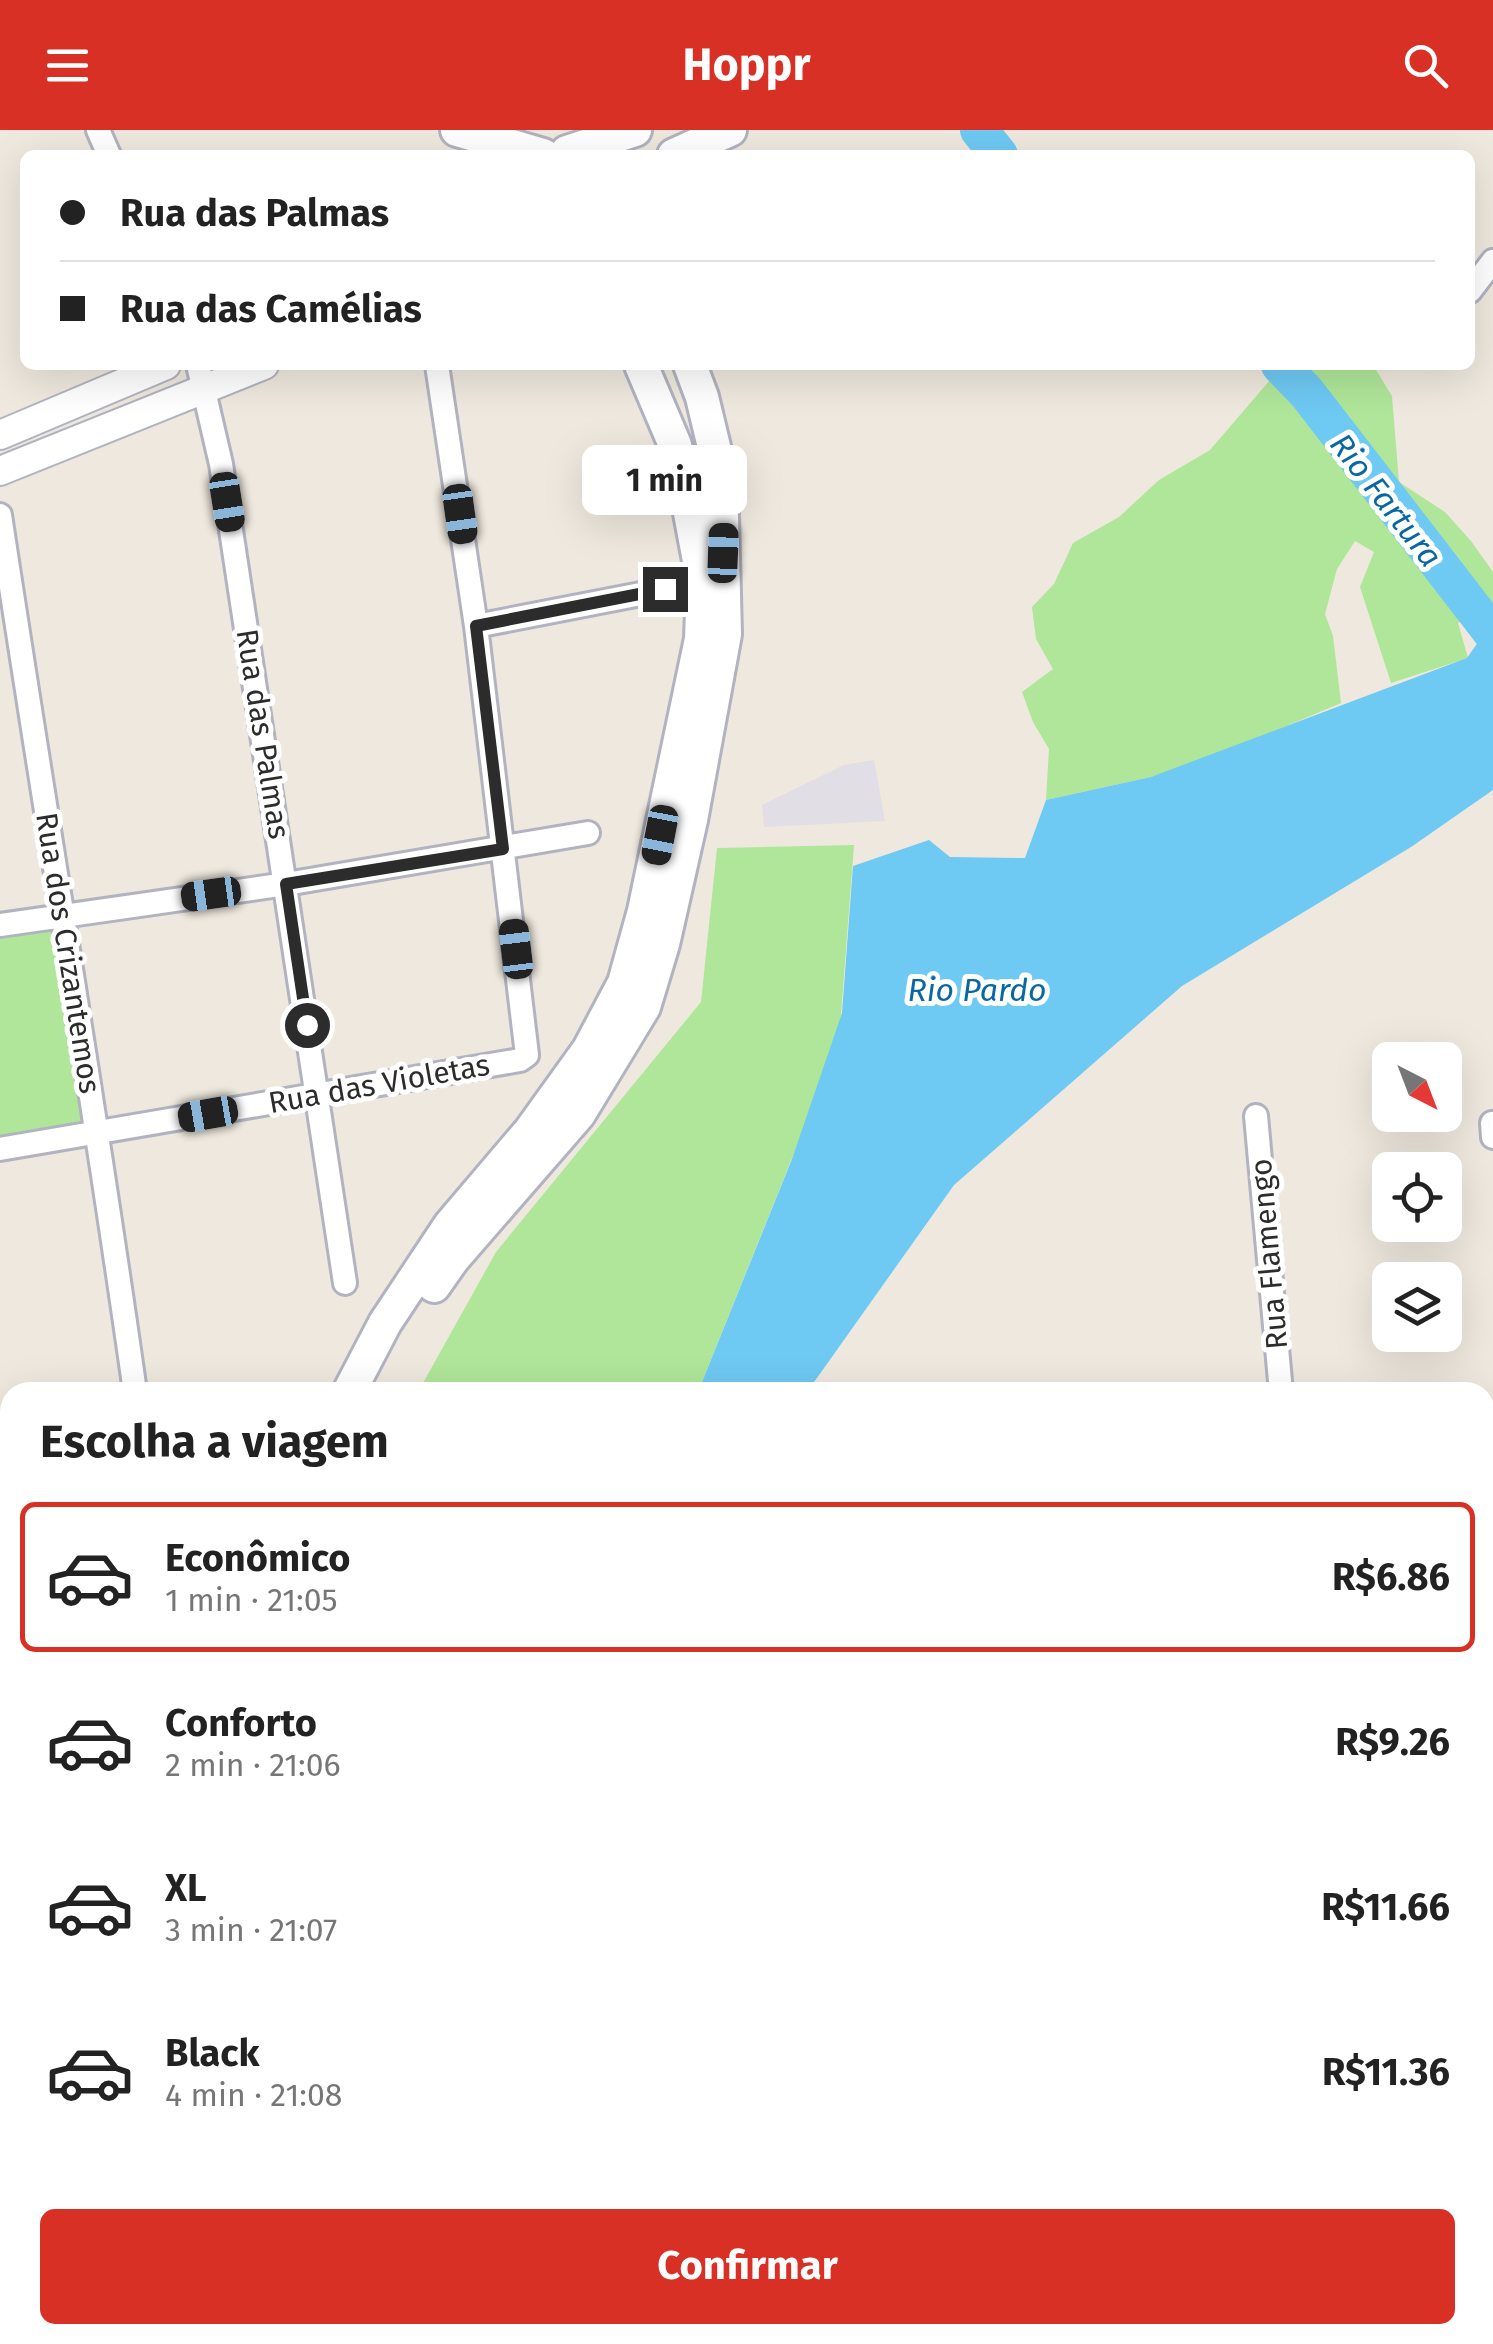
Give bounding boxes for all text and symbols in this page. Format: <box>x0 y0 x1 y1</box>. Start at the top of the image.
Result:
icon: menu <box>40 38 95 93</box>
text: Hoppr <box>682 38 811 92</box>
icon: search <box>1398 38 1453 93</box>
text: Rua das Palmas <box>120 190 389 236</box>
text: Rua das Camélias <box>120 286 422 332</box>
water label: Rio Fartura <box>1322 426 1450 574</box>
callout: 1 min <box>582 444 748 514</box>
text: 1 min <box>626 461 703 499</box>
car <box>207 470 247 534</box>
car <box>441 482 479 546</box>
car <box>707 522 739 584</box>
route end <box>643 567 688 612</box>
street label: Rua das Palmas <box>229 626 297 842</box>
car <box>640 803 680 867</box>
street label: Rua dos Crizantemos <box>28 810 108 1096</box>
car <box>179 875 243 913</box>
car <box>497 917 535 981</box>
water label: Rio Pardo <box>907 971 1047 1009</box>
route start <box>285 1003 330 1048</box>
north arrow <box>1372 1042 1462 1132</box>
map controls <box>1372 1042 1462 1352</box>
street label: Rua das Violetas <box>266 1047 492 1121</box>
car <box>176 1094 240 1134</box>
button: locate <box>1372 1152 1462 1242</box>
street label: Rua Flamengo <box>1243 1157 1295 1351</box>
button: layers <box>1372 1262 1462 1352</box>
text: Escolha a viagem <box>40 1415 389 1469</box>
icon: car <box>45 1532 135 1622</box>
text: Econômico <box>165 1535 350 1581</box>
text: R$6.86 <box>1332 1554 1450 1600</box>
text: 1 min · 21:05 <box>165 1581 338 1619</box>
icon: car <box>45 1697 135 1787</box>
text: Conforto <box>165 1700 317 1746</box>
text: R$9.26 <box>1335 1719 1450 1765</box>
text: 2 min · 21:06 <box>165 1746 341 1784</box>
icon: car <box>45 1862 135 1952</box>
text: XL <box>165 1865 207 1911</box>
text: R$11.66 <box>1321 1884 1450 1930</box>
text: 3 min · 21:07 <box>165 1911 337 1949</box>
icon: car <box>45 2027 135 2117</box>
text: Black <box>165 2030 260 2076</box>
text: R$11.36 <box>1322 2049 1450 2095</box>
text: 4 min · 21:08 <box>165 2076 342 2114</box>
button: Confirmar <box>40 2209 1455 2324</box>

